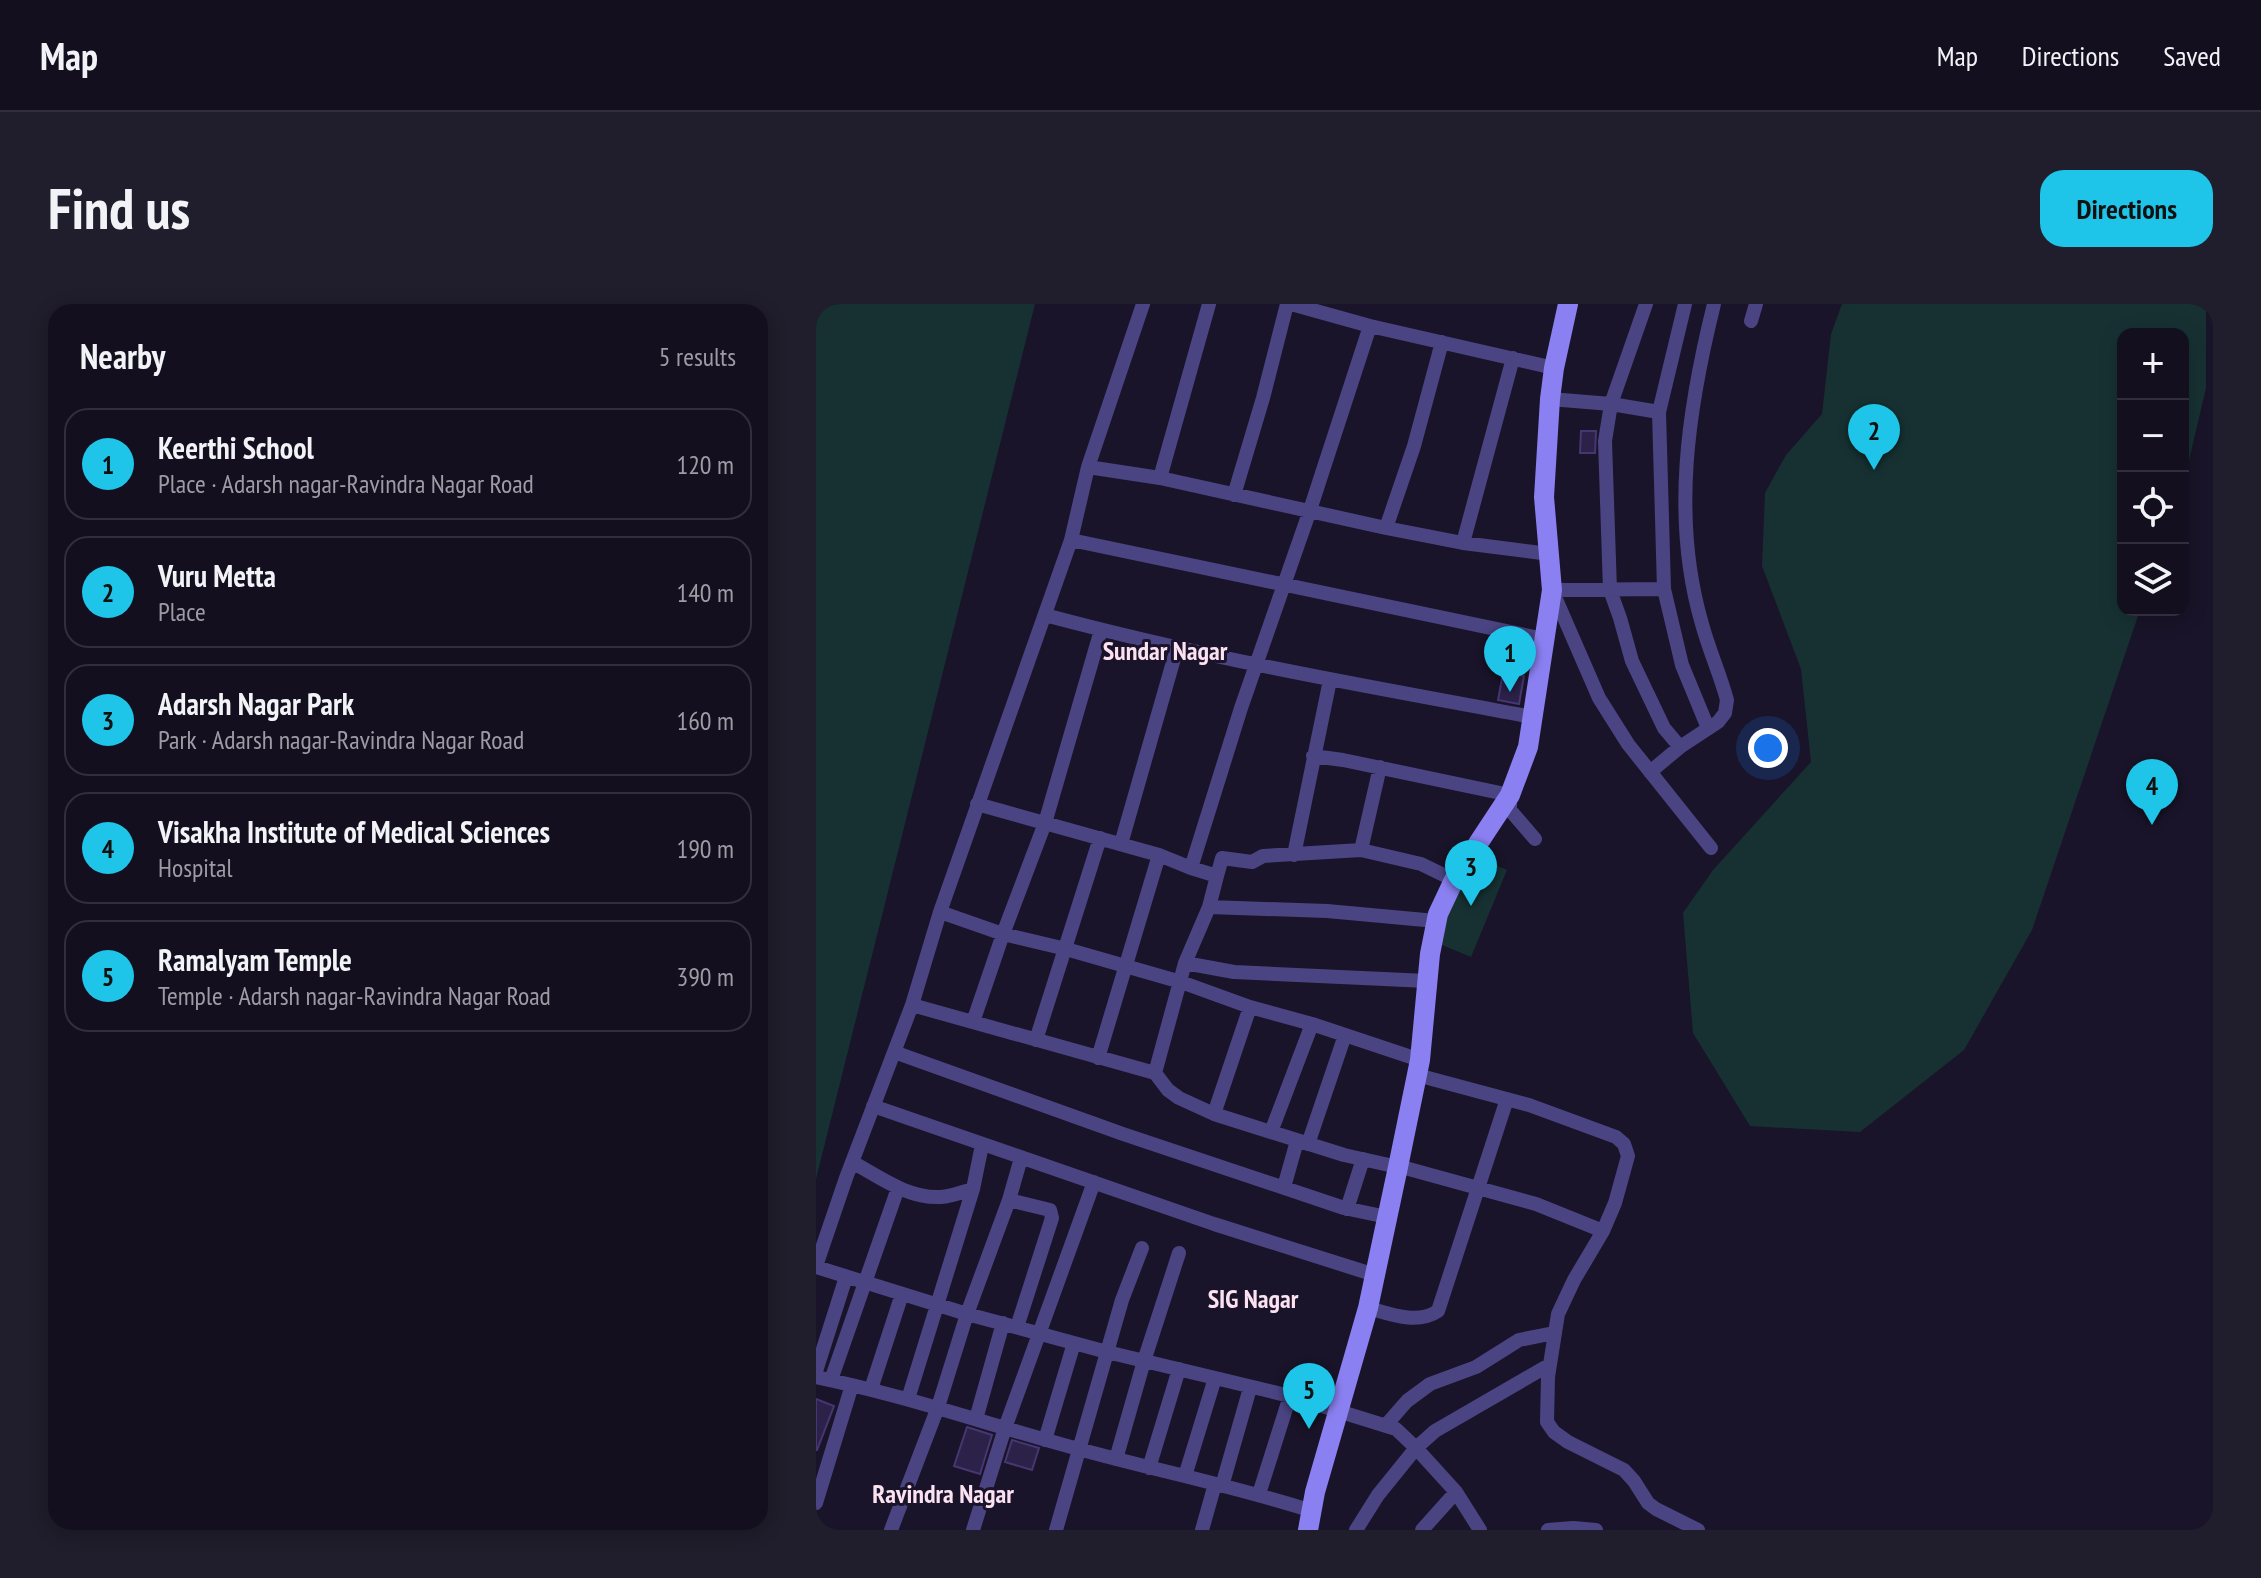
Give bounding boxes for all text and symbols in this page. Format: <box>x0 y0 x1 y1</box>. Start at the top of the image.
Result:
text: Map <box>40 31 98 80</box>
text: Map <box>1937 37 1978 74</box>
text: Directions <box>2022 37 2119 74</box>
text: Saved <box>2163 37 2221 74</box>
button: Directions <box>2040 170 2213 247</box>
text: Find us <box>48 172 190 244</box>
map controls <box>2117 328 2189 616</box>
button: + <box>2117 328 2189 400</box>
text: Nearby <box>80 334 165 378</box>
text: 5 results <box>659 340 736 373</box>
button: − <box>2117 400 2189 472</box>
pin: 2 <box>1848 404 1900 470</box>
text: Keerthi School <box>158 428 314 467</box>
text: 1 <box>102 448 114 481</box>
text: 120 m <box>676 448 734 481</box>
text: Place · Adarsh nagar-Ravindra Nagar Road <box>158 467 534 500</box>
button: locate <box>2117 472 2189 544</box>
button: layers <box>2117 544 2189 616</box>
text: Vuru Metta <box>158 556 276 595</box>
text: 2 <box>102 576 114 609</box>
text: 140 m <box>676 576 734 609</box>
text: Place <box>158 595 206 628</box>
pin: 1 <box>1484 626 1536 692</box>
district label: Sundar Nagar <box>1103 634 1228 667</box>
text: Adarsh Nagar Park <box>158 684 354 723</box>
text: 3 <box>102 704 114 737</box>
text: 160 m <box>676 704 734 737</box>
text: Park · Adarsh nagar-Ravindra Nagar Road <box>158 723 524 756</box>
your location <box>1748 728 1788 768</box>
pin: 4 <box>2126 759 2178 825</box>
text: Visakha Institute of Medical Sciences <box>158 812 550 851</box>
text: 4 <box>102 832 114 865</box>
text: 190 m <box>676 832 734 865</box>
pin: 3 <box>1445 840 1497 906</box>
text: Hospital <box>158 851 233 884</box>
text: Ramalyam Temple <box>158 940 352 979</box>
text: 5 <box>102 960 114 993</box>
text: 390 m <box>676 960 734 993</box>
text: Temple · Adarsh nagar-Ravindra Nagar Road <box>158 979 551 1012</box>
district label: SIG Nagar <box>1208 1282 1299 1315</box>
pin: 5 <box>1283 1363 1335 1429</box>
district label: Ravindra Nagar <box>872 1477 1014 1510</box>

